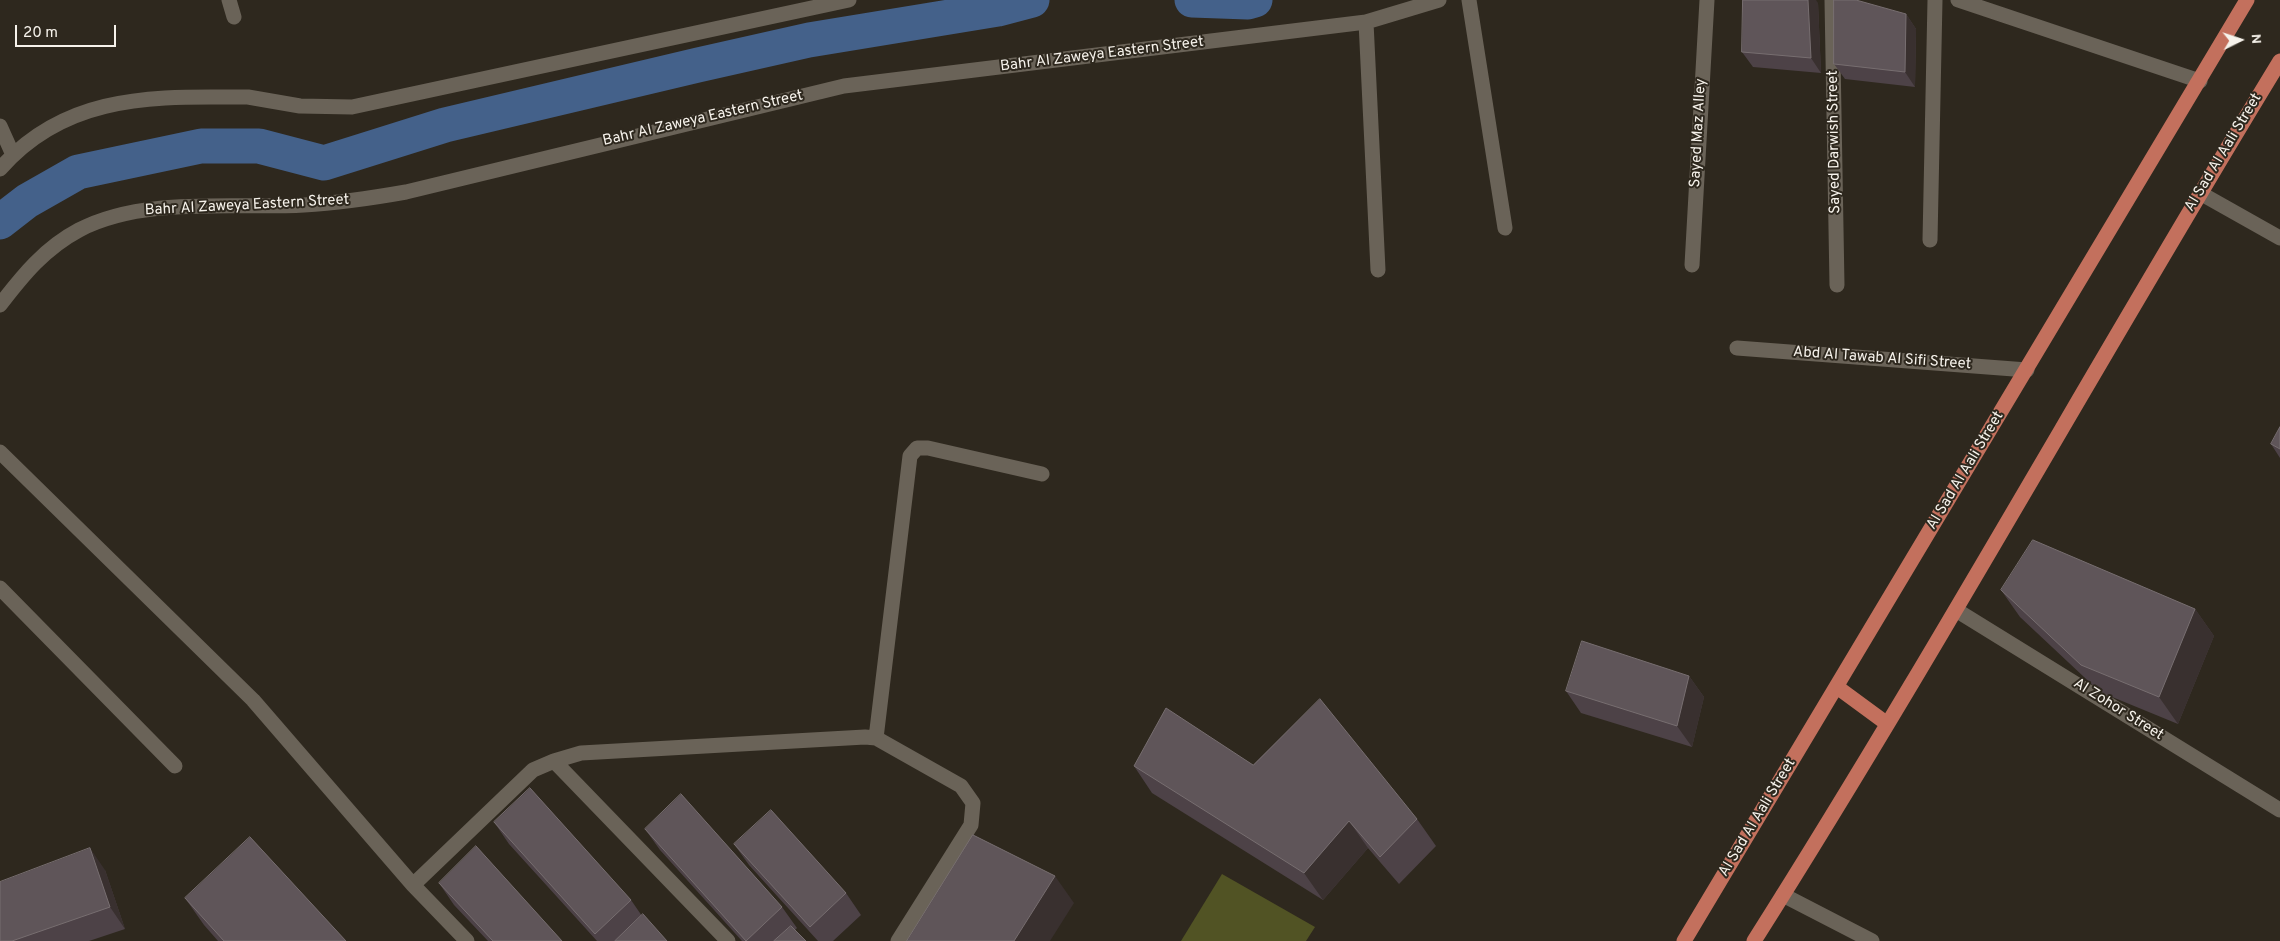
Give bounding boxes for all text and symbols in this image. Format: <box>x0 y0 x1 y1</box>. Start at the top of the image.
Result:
scale bar <box>18 15 119 47</box>
north arrow <box>2215 15 2265 65</box>
text: 20 m <box>23 24 58 43</box>
text: N <box>2247 33 2264 45</box>
street label: Bahr Al Zaweya Eastern Street <box>999 34 1205 76</box>
street label: Sayed Darwish Street <box>1825 70 1845 214</box>
street label: Sayed Maz Alley <box>1687 78 1711 188</box>
street label: Bahr Al Zaweya Eastern Street <box>601 87 805 151</box>
street label: Al Sad Al Aali Street <box>2182 91 2266 215</box>
street label: Bahr Al Zaweya Eastern Street <box>144 192 350 220</box>
street label: Abd Al Tawab Al Sifi Street <box>1792 344 1972 374</box>
street label: Al Sad Al Aali Street <box>1924 409 2008 533</box>
street label: Al Zohor Street <box>2070 675 2166 745</box>
street label: Al Sad Al Aali Street <box>1716 756 1800 880</box>

